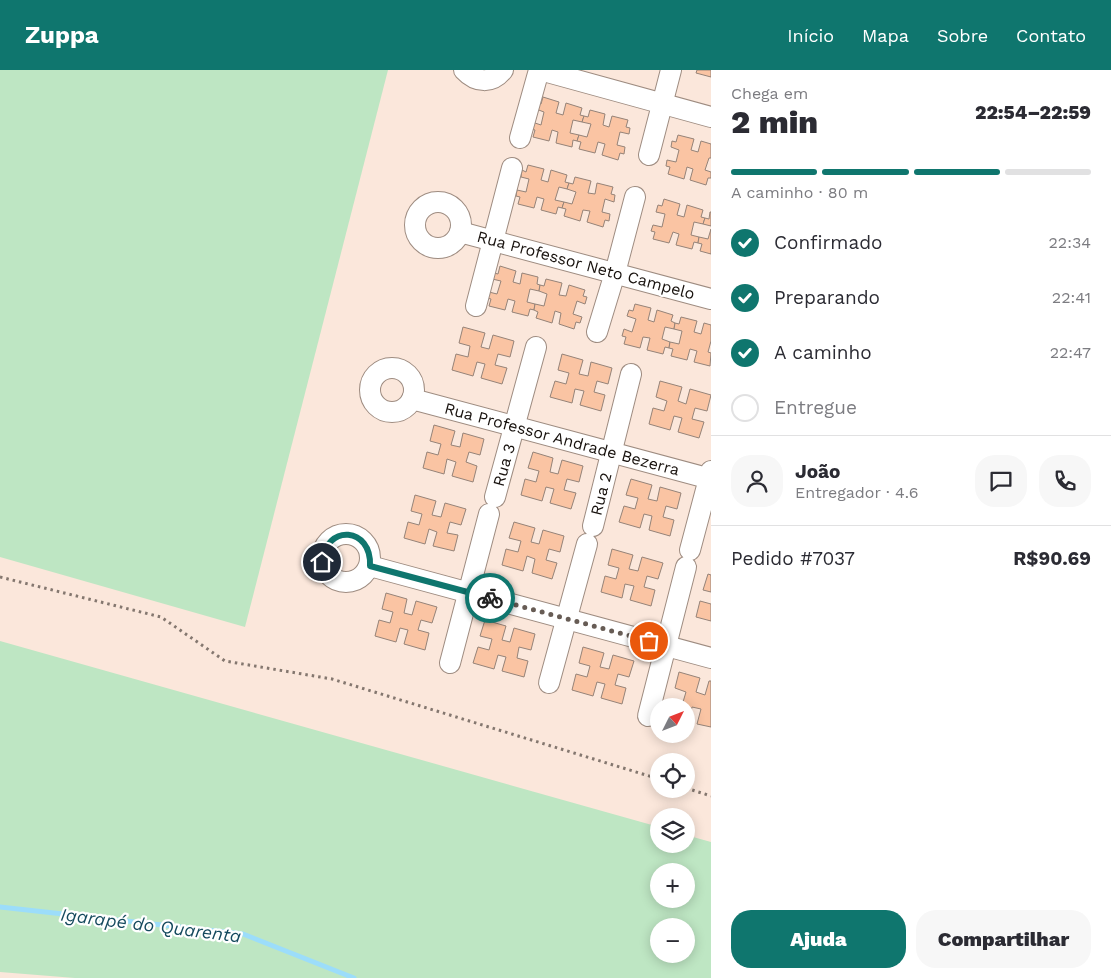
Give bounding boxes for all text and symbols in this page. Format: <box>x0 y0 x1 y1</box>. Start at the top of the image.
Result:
text: Zuppa <box>25 21 99 49</box>
text: Início <box>787 25 834 46</box>
text: Mapa <box>862 25 909 46</box>
text: Sobre <box>937 25 988 46</box>
text: Contato <box>1016 25 1086 46</box>
text: Chega em <box>731 84 808 103</box>
text: 22:54–22:59 <box>975 101 1091 124</box>
text: 2 min <box>731 103 818 141</box>
text: A caminho · 80 m <box>731 183 868 202</box>
street label: Rua Professor Neto Campelo <box>475 227 697 303</box>
icon: check <box>731 229 759 257</box>
text: Confirmado <box>774 231 883 254</box>
text: 22:34 <box>1049 233 1091 252</box>
icon: check <box>731 284 759 312</box>
text: Preparando <box>774 286 880 309</box>
text: 22:41 <box>1052 288 1091 307</box>
icon: check <box>731 339 759 367</box>
text: A caminho <box>774 341 872 364</box>
text: 22:47 <box>1050 343 1091 362</box>
text: Entregue <box>774 396 857 419</box>
street label: Rua Professor Andrade Bezerra <box>442 398 682 480</box>
street label: Rua 3 <box>489 441 519 489</box>
button: person <box>731 455 783 507</box>
button: chat <box>975 455 1027 507</box>
button: phone <box>1039 455 1091 507</box>
text: João <box>795 460 840 483</box>
street label: Rua 2 <box>586 470 616 518</box>
text: Entregador · 4.6 <box>795 483 918 502</box>
pin <box>301 541 343 583</box>
text: Pedido #7037 <box>731 547 855 570</box>
text: R$90.69 <box>1013 547 1091 570</box>
icon: home <box>308 548 336 576</box>
courier <box>465 573 515 623</box>
icon: bike <box>476 584 504 612</box>
pin <box>628 620 670 662</box>
icon: bag <box>635 627 663 655</box>
north arrow <box>650 698 695 742</box>
map controls <box>650 698 695 963</box>
button: locate <box>650 753 695 798</box>
button: layers <box>650 808 695 853</box>
button: + <box>650 863 695 908</box>
water label: Igarapé do Quarenta <box>60 904 242 946</box>
button: Ajuda <box>731 910 906 968</box>
button: Compartilhar <box>916 910 1091 968</box>
button: − <box>650 918 695 963</box>

